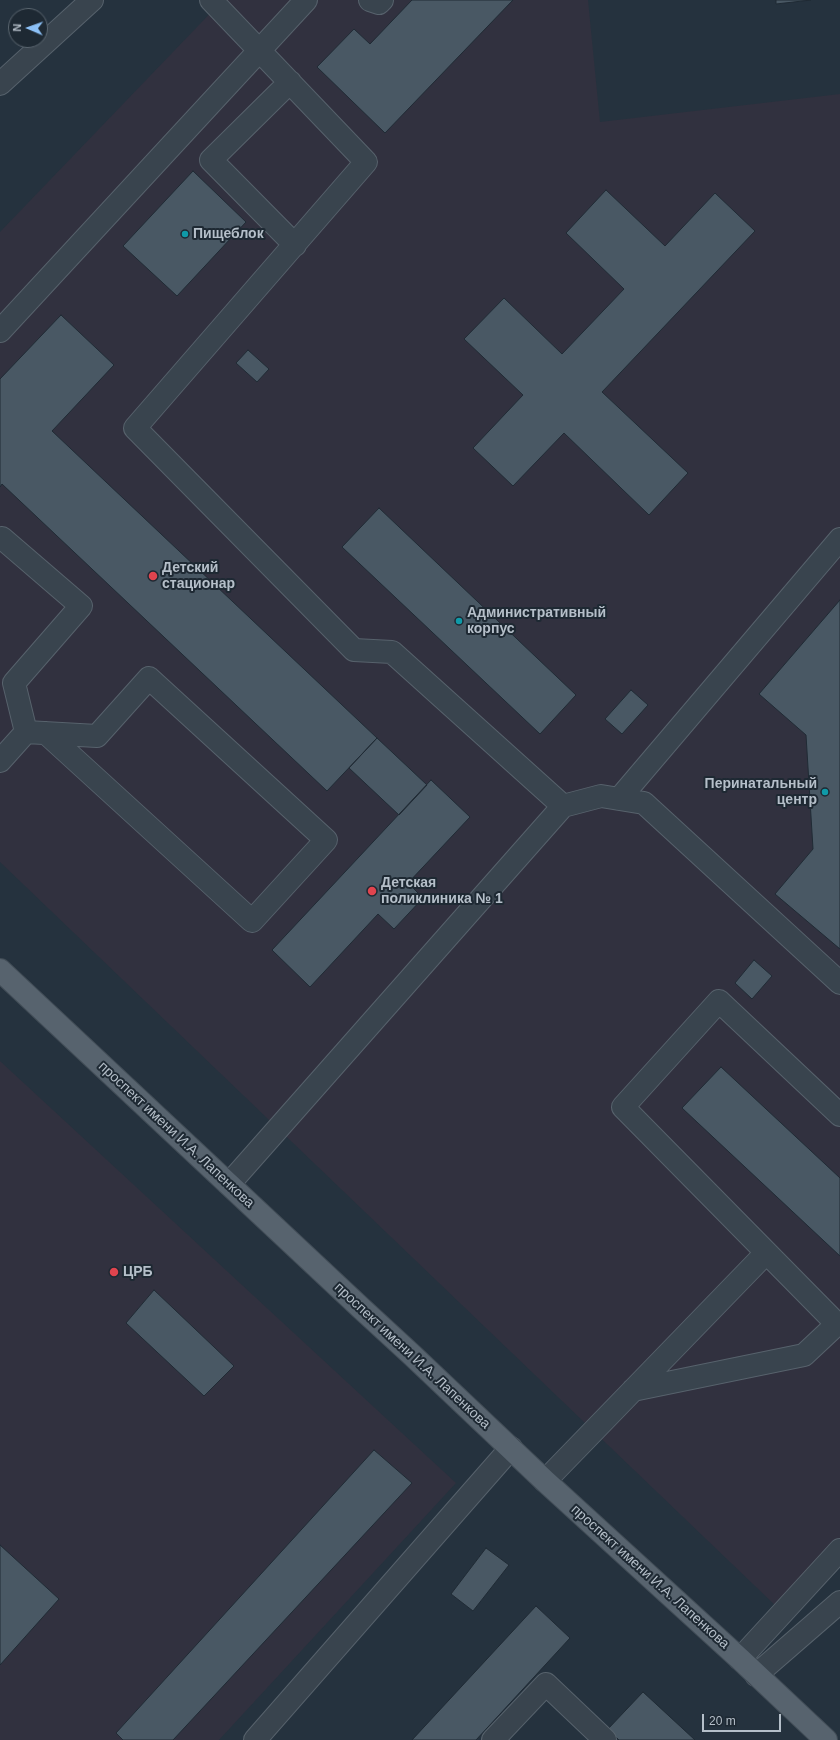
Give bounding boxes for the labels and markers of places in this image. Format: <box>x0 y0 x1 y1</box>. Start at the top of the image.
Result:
place label: Пищеблок <box>193 226 264 242</box>
marker: Пищеблок <box>180 229 190 239</box>
place label: Детский стационар <box>162 560 235 592</box>
marker: Детский стационар <box>147 570 159 582</box>
place label: Административный корпус <box>467 605 606 638</box>
marker: Административный корпус <box>454 616 464 626</box>
place label: Перинатальный центр <box>705 776 817 808</box>
marker: Перинатальный центр <box>820 787 830 797</box>
place label: Детская поликлиника № 1 <box>381 875 503 908</box>
marker: Детская поликлиника № 1 <box>366 885 378 897</box>
place label: ЦРБ <box>123 1264 153 1280</box>
marker: ЦРБ <box>108 1266 120 1278</box>

